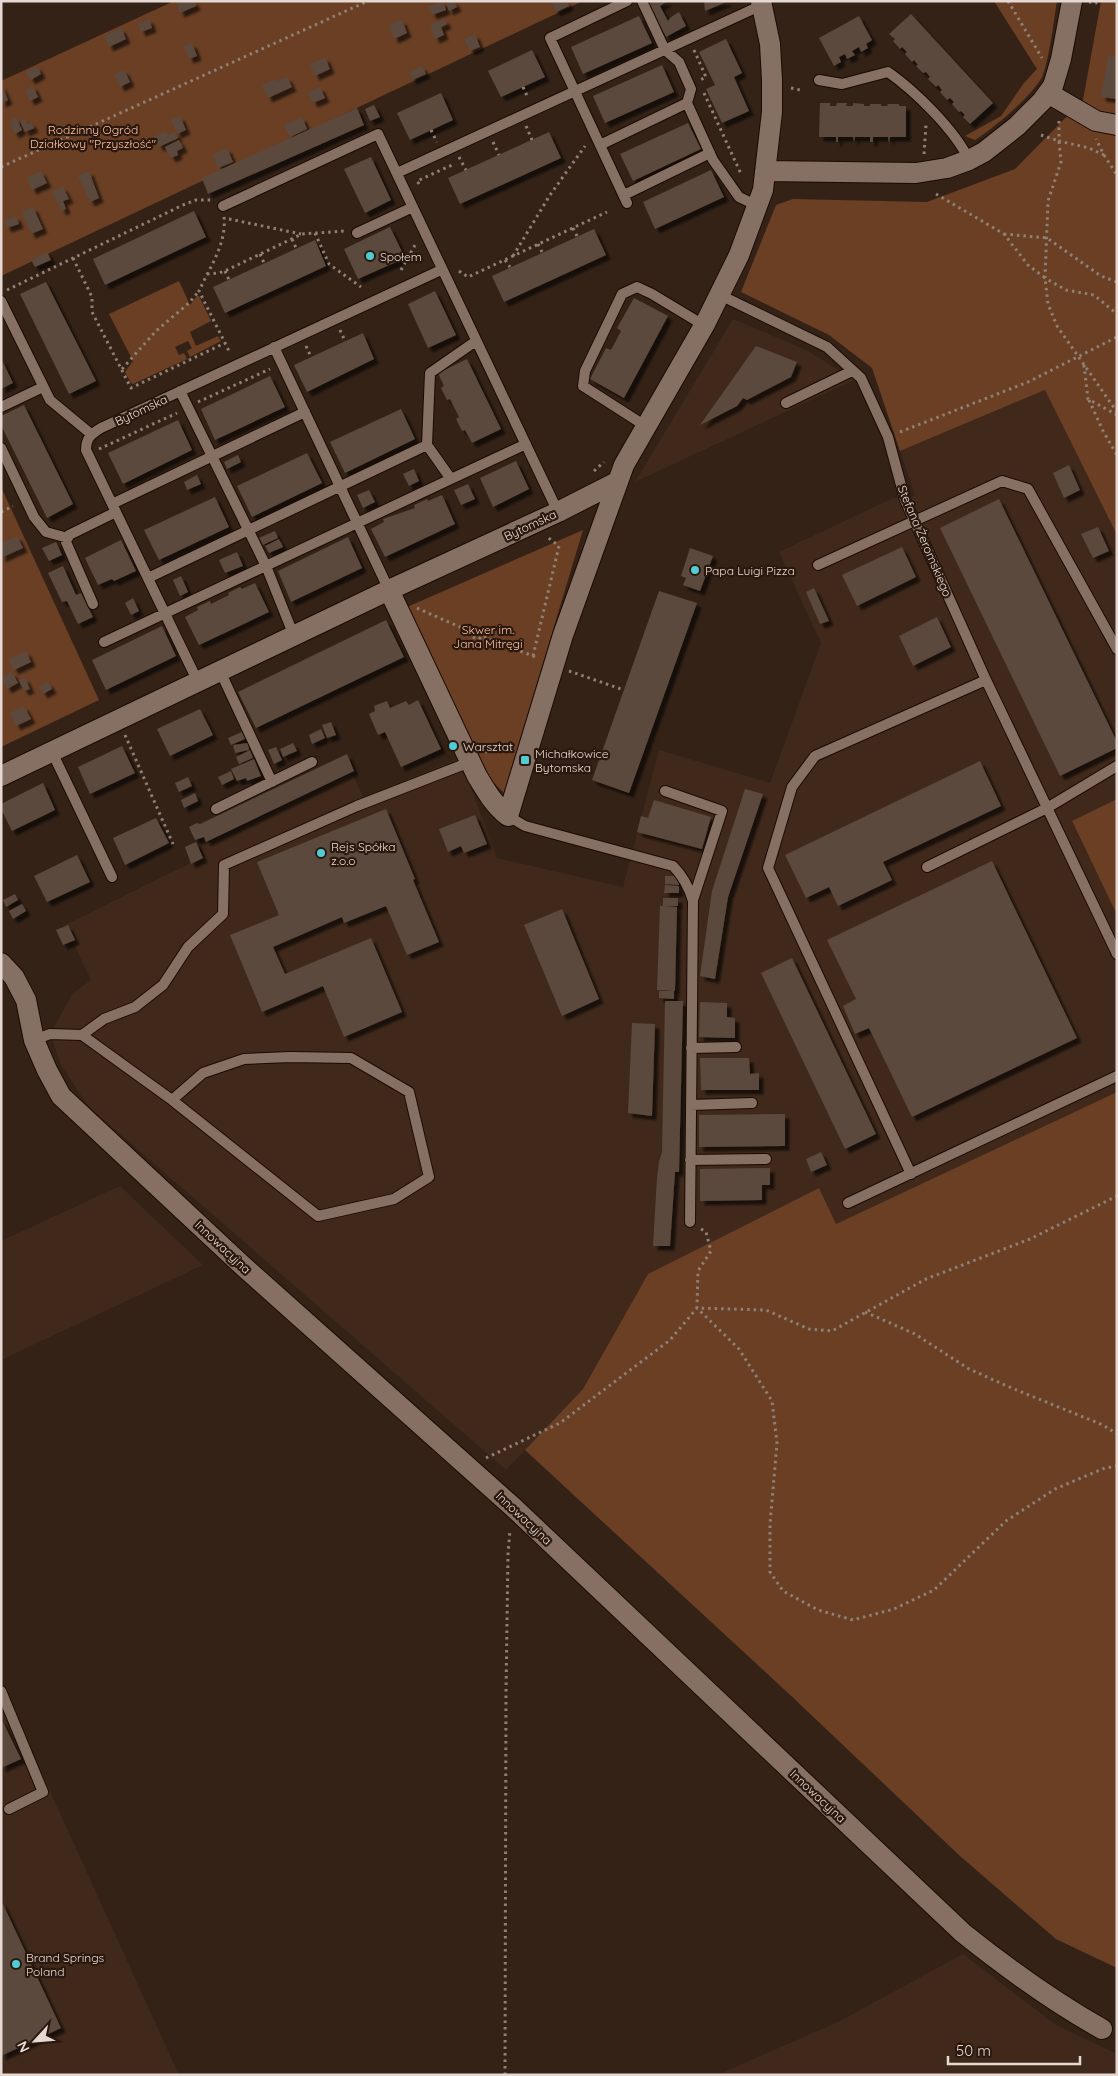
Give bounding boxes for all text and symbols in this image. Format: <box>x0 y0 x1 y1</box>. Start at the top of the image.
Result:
park label: Rodzinny Ogród Działkowy "Przyszłość" <box>30 122 156 151</box>
place label: Społem <box>380 249 422 264</box>
marker: Społem <box>364 250 376 262</box>
street label: Bytomska <box>112 391 170 429</box>
street label: Stefana Żeromskiego <box>895 483 955 599</box>
street label: Bytomska <box>501 506 559 544</box>
place label: Papa Luigi Pizza <box>705 563 795 578</box>
marker: Papa Luigi Pizza <box>689 564 701 576</box>
park label: Skwer im. Jana Mitręgi <box>453 622 523 651</box>
place label: Warsztat <box>463 739 513 754</box>
marker: Warsztat <box>447 740 459 752</box>
place label: Michałkowice Bytomska <box>535 746 609 775</box>
marker: Michałkowice Bytomska <box>519 754 531 766</box>
place label: Rejs Spółka z.o.o <box>331 839 396 868</box>
marker: Rejs Spółka z.o.o <box>315 847 327 859</box>
street label: Innowacyjna <box>192 1217 254 1277</box>
street label: Innowacyjna <box>493 1488 555 1548</box>
street label: Innowacyjna <box>787 1766 849 1826</box>
place label: Brand Springs Poland <box>26 1950 105 1979</box>
marker: Brand Springs Poland <box>10 1958 22 1970</box>
north arrow <box>10 2016 60 2066</box>
scale bar <box>948 2034 1080 2066</box>
text: N <box>13 2038 34 2055</box>
text: 50 m <box>956 2041 991 2060</box>

